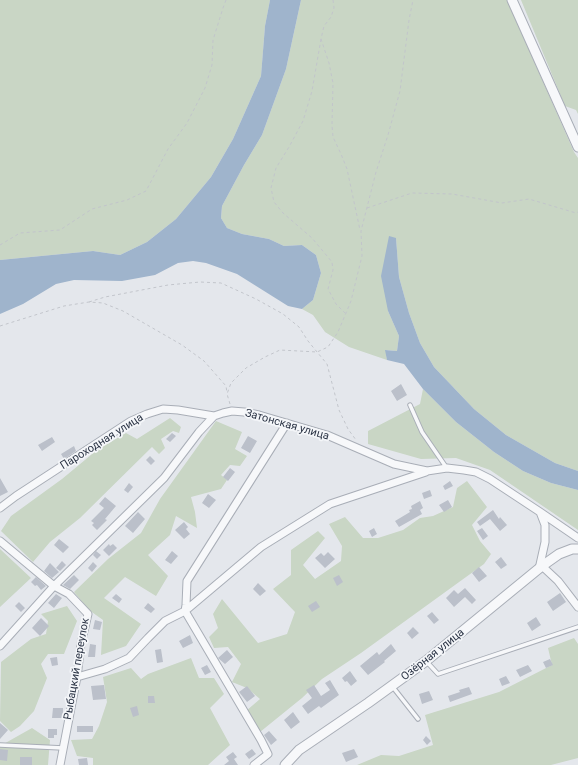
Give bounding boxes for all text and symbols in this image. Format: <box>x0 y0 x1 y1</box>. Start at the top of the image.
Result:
street label: Затонская улица <box>243 407 331 443</box>
street label: Пароходная улица <box>58 411 146 473</box>
street label: Рыбацкий переулок <box>62 617 92 721</box>
street label: Озёрная улица <box>399 626 467 684</box>

